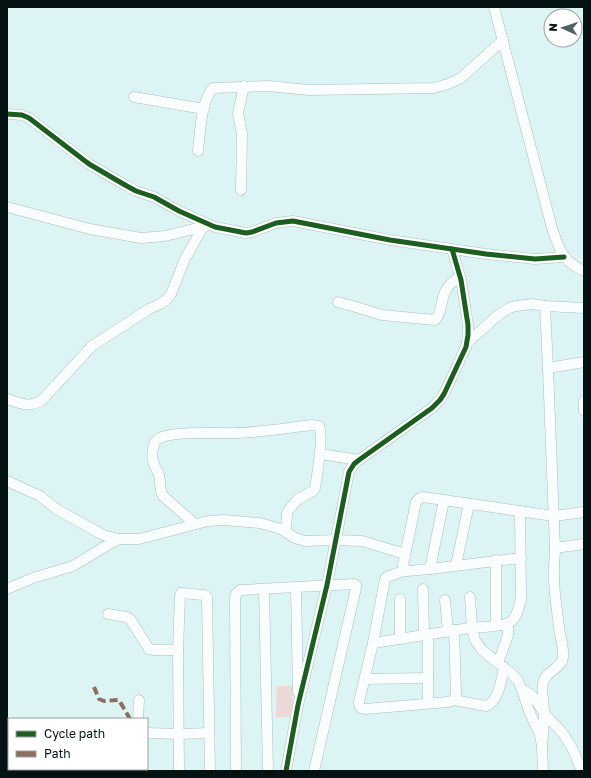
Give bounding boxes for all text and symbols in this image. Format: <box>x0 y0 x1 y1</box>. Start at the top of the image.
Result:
north arrow <box>543 8 583 48</box>
text: N <box>546 23 559 32</box>
legend <box>8 718 148 770</box>
text: Cycle path <box>44 726 105 741</box>
text: Path <box>44 746 71 761</box>

